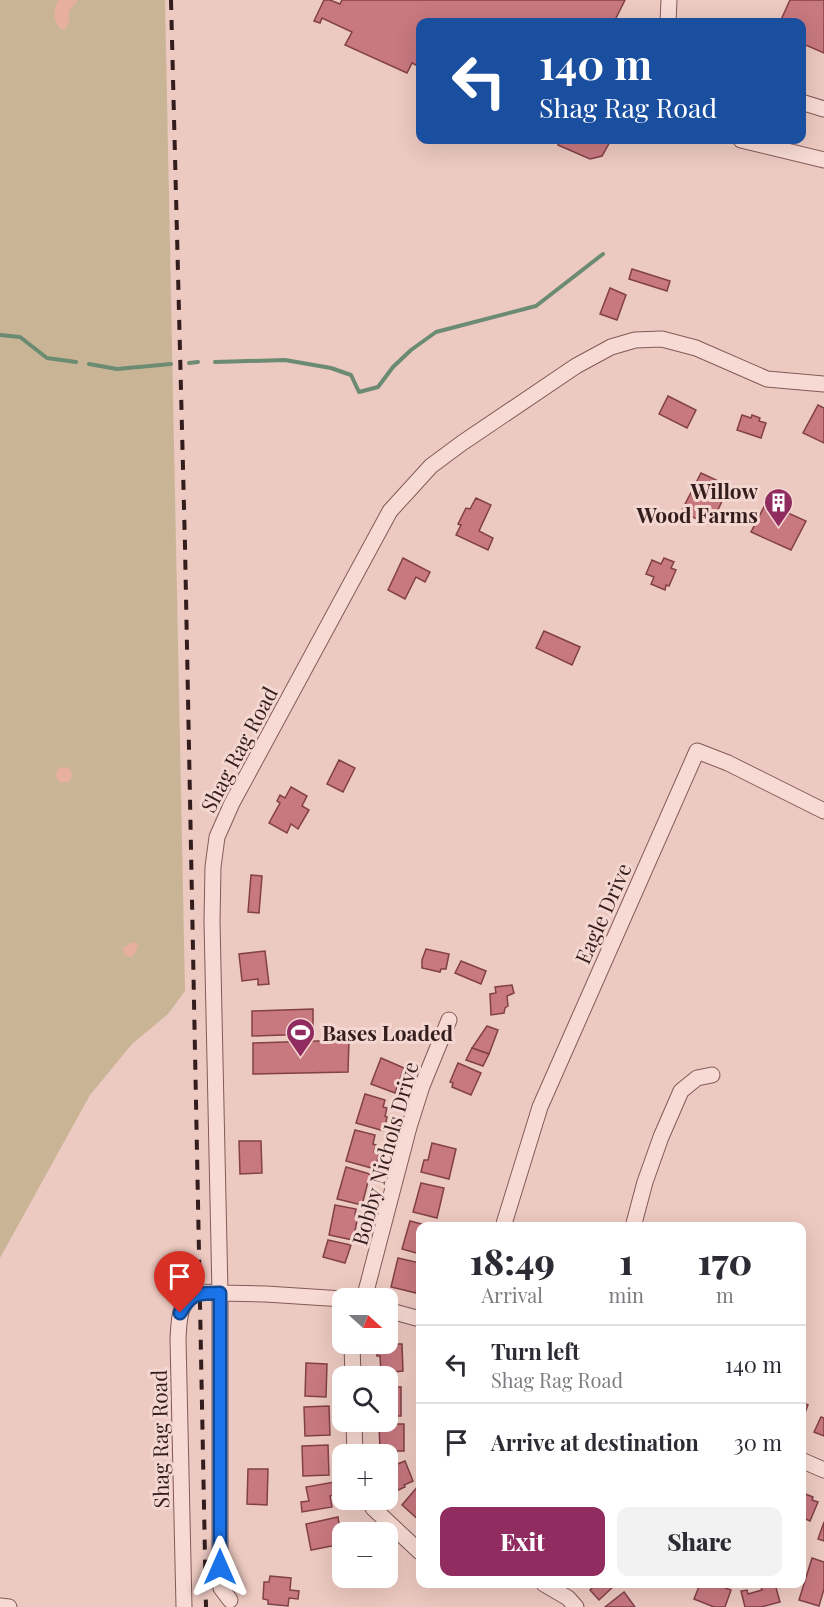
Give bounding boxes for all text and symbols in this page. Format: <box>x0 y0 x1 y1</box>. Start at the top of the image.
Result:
text: 140 m <box>539 35 652 91</box>
icon: left <box>440 42 518 120</box>
text: Shag Rag Road <box>539 89 717 125</box>
place label: Willow Wood Farms <box>635 476 758 528</box>
building icon: Willow Wood Farms <box>763 486 795 528</box>
street label: Shag Rag Road <box>193 681 283 817</box>
street label: Eagle Drive <box>567 858 637 968</box>
sports icon: Bases Loaded <box>285 1016 317 1058</box>
place label: Bases Loaded <box>322 1018 454 1046</box>
street label: Bobby Nichols Drive <box>344 1058 424 1248</box>
text: 18:49 <box>470 1236 555 1284</box>
text: 1 <box>619 1236 633 1284</box>
text: 170 <box>698 1236 752 1284</box>
pin <box>154 1251 205 1313</box>
icon: arrive <box>163 1260 196 1293</box>
text: Arrival <box>481 1281 543 1308</box>
text: min <box>608 1281 644 1308</box>
text: m <box>716 1281 734 1308</box>
north arrow <box>332 1288 398 1354</box>
map controls <box>332 1288 398 1588</box>
text: Turn left <box>491 1336 580 1366</box>
icon: left <box>440 1348 473 1381</box>
text: 140 m <box>725 1349 782 1379</box>
button: search <box>332 1366 398 1432</box>
text: Shag Rag Road <box>491 1366 623 1393</box>
street label: Shag Rag Road <box>144 1369 174 1509</box>
icon: arrive <box>440 1426 473 1459</box>
text: Arrive at destination <box>491 1427 699 1457</box>
text: 30 m <box>734 1427 782 1457</box>
button: + <box>332 1444 398 1510</box>
button: Exit <box>440 1507 605 1576</box>
button: Share <box>617 1507 782 1576</box>
button: − <box>332 1522 398 1588</box>
position arrow <box>188 1535 252 1599</box>

